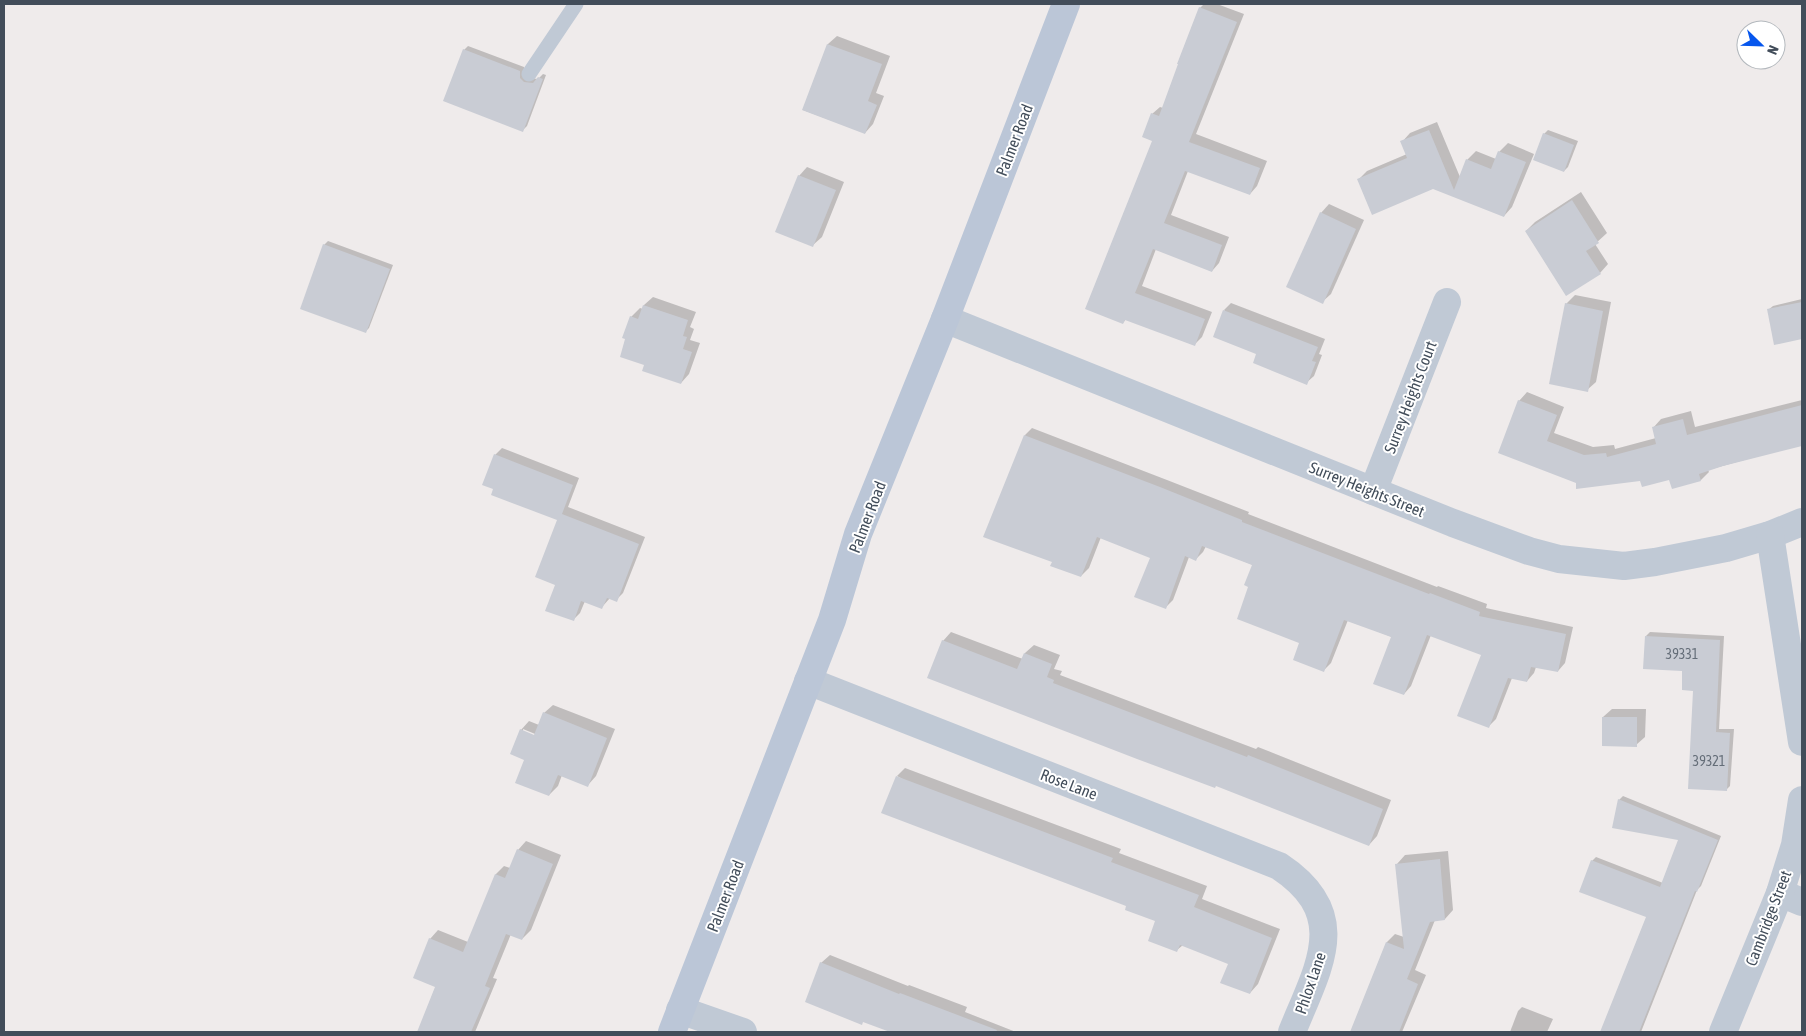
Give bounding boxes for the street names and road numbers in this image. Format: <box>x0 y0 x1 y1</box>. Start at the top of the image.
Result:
street label: Palmer Road <box>992 102 1036 178</box>
street label: Surrey Heights Court <box>1380 338 1441 456</box>
street label: Surrey Heights Street <box>1307 458 1427 521</box>
street label: Palmer Road <box>845 479 889 555</box>
street label: Rose Lane <box>1038 765 1100 803</box>
street label: Palmer Road <box>703 858 747 934</box>
street label: Cambridge Street <box>1742 867 1796 969</box>
street label: Phlox Lane <box>1291 950 1329 1016</box>

